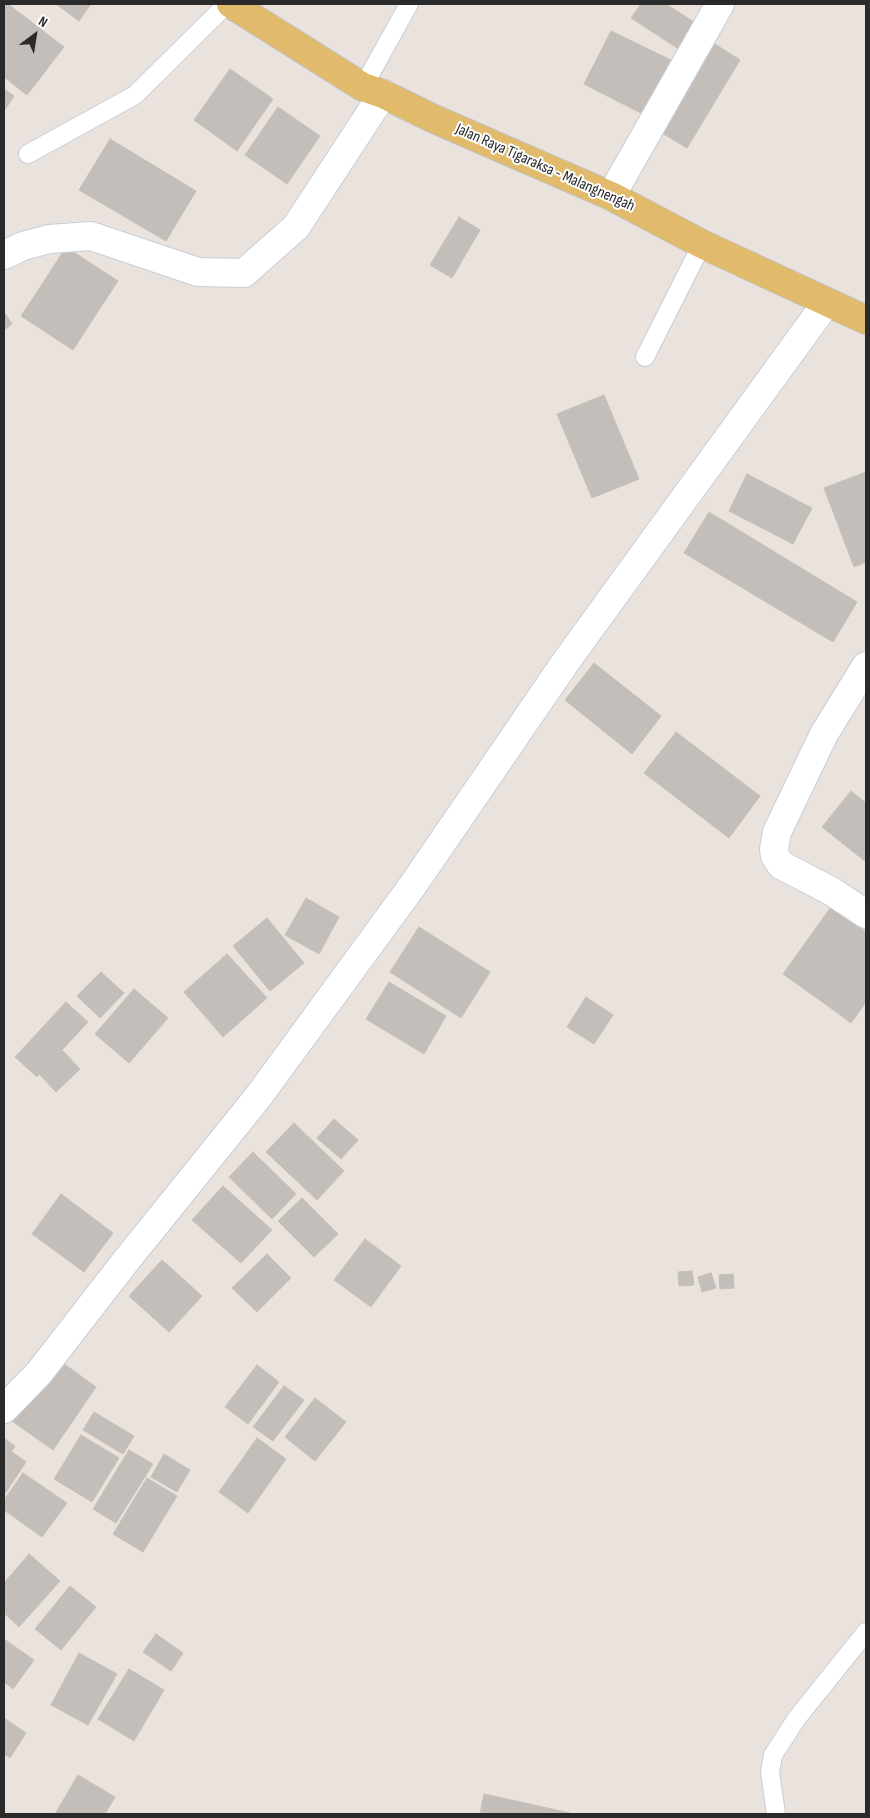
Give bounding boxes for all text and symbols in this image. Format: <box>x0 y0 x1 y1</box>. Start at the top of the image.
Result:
north arrow <box>10 10 60 60</box>
text: N <box>35 12 51 31</box>
street label: Jalan Raya Tigaraksa - Malangnengah <box>452 120 638 216</box>

